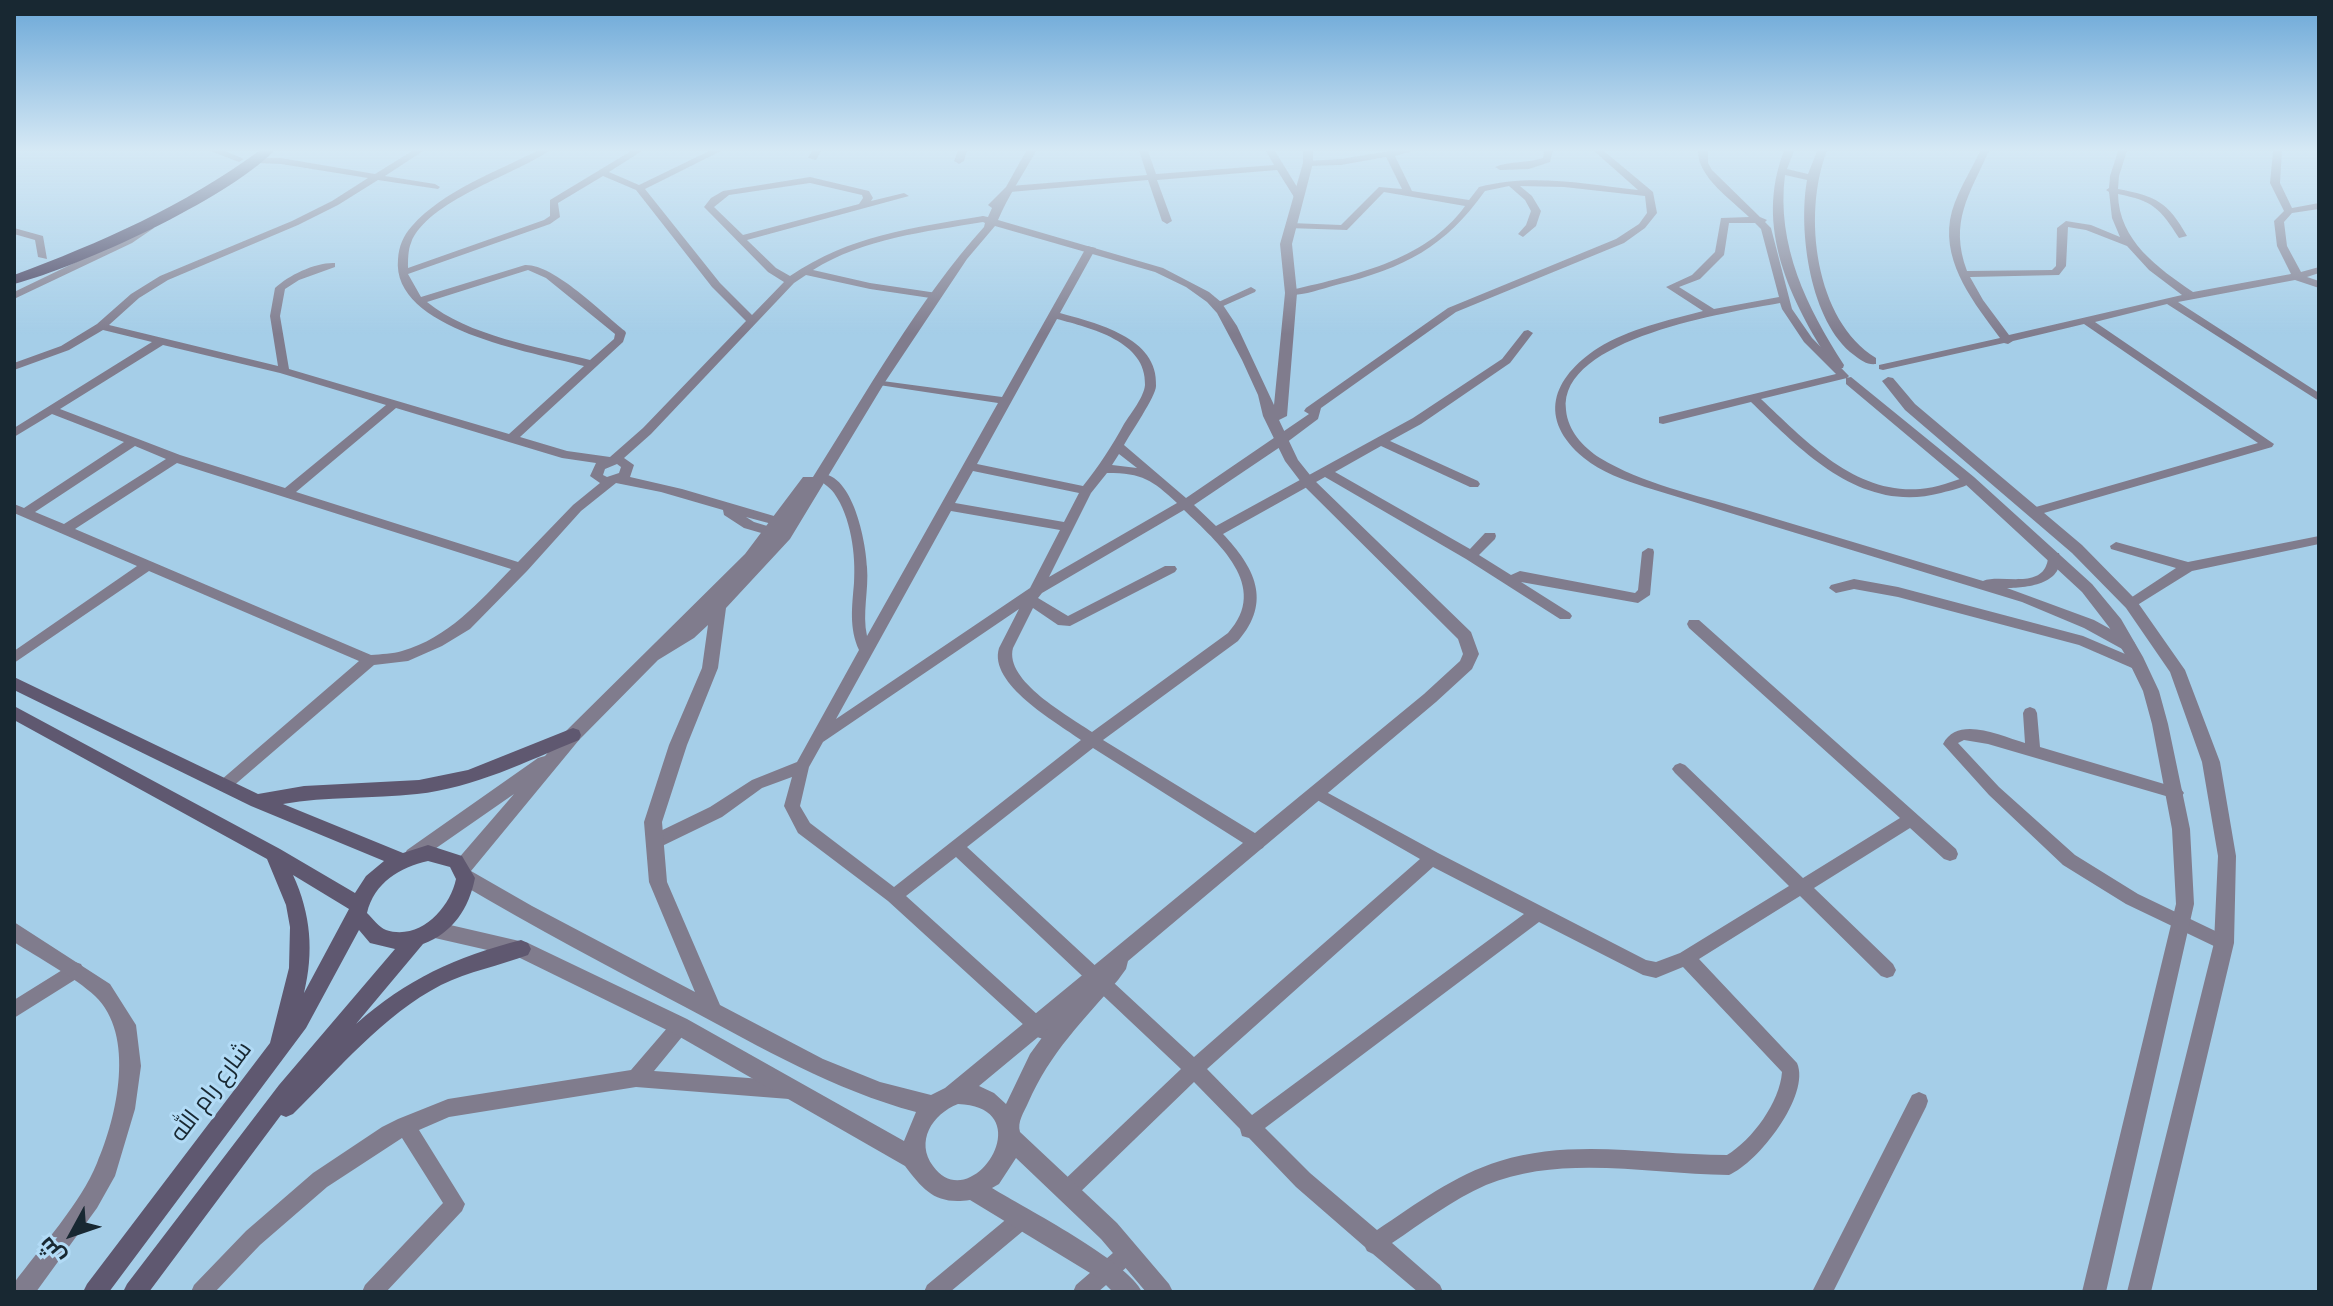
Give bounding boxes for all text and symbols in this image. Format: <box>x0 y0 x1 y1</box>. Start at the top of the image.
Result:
street label: شارع رام الله <box>166 1037 260 1149</box>
north arrow <box>32 1194 112 1274</box>
text: ش <box>34 1230 73 1269</box>

